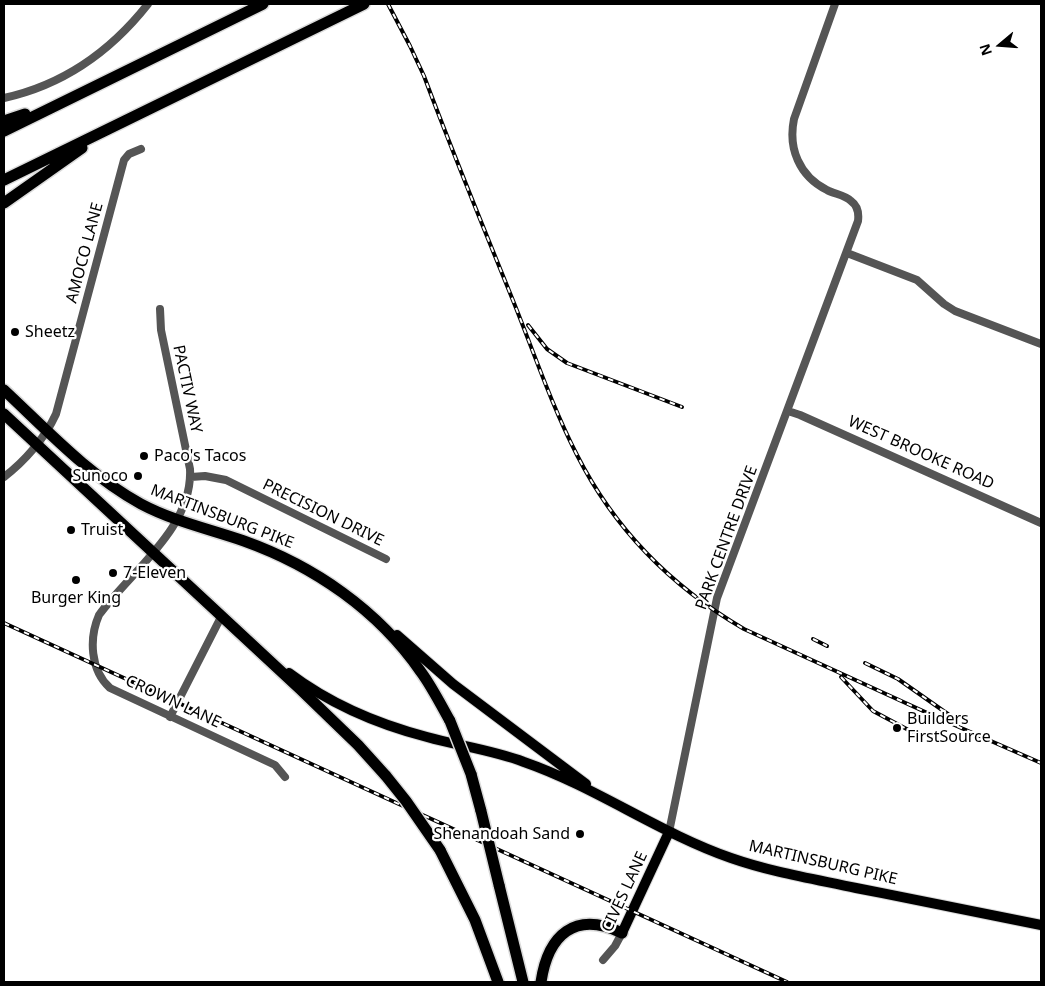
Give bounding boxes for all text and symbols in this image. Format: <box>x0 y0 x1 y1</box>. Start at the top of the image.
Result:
north arrow <box>975 20 1025 70</box>
text: N <box>974 41 996 58</box>
street label: AMOCO LANE <box>62 201 108 305</box>
place label: Sheetz <box>25 322 75 342</box>
marker: Sheetz <box>9 326 21 338</box>
street label: PACTIV WAY <box>168 343 206 435</box>
street label: WEST BROOKE ROAD <box>845 412 997 494</box>
place label: Paco's Tacos <box>154 446 246 466</box>
marker: Paco's Tacos <box>138 450 150 462</box>
street label: PARK CENTRE DRIVE <box>692 463 762 613</box>
place label: Sunoco <box>72 466 128 486</box>
marker: Sunoco <box>132 470 144 482</box>
street label: PRECISION DRIVE <box>259 475 387 551</box>
street label: MARTINSBURG PIKE <box>148 481 296 553</box>
place label: Truist <box>81 520 123 540</box>
marker: Truist <box>65 524 77 536</box>
place label: 7-Eleven <box>123 563 186 583</box>
marker: 7-Eleven <box>107 567 119 579</box>
marker: Burger King <box>70 574 82 586</box>
place label: Burger King <box>31 588 121 608</box>
street label: CROWN LANE <box>122 671 224 733</box>
place label: Builders FirstSource <box>907 709 991 747</box>
marker: Builders FirstSource <box>891 722 903 734</box>
place label: Shenandoah Sand <box>434 824 570 844</box>
marker: Shenandoah Sand <box>574 828 586 840</box>
street label: MARTINSBURG PIKE <box>747 837 899 889</box>
street label: CIVES LANE <box>598 849 652 935</box>

